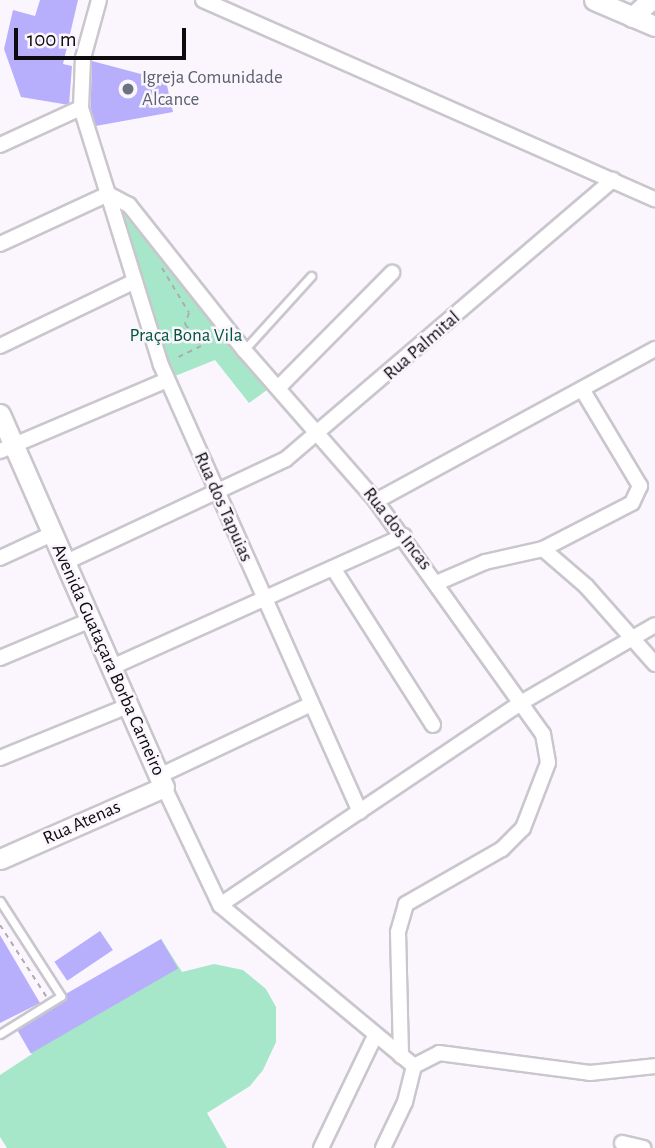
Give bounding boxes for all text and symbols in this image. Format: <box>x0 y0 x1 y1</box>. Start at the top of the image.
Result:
scale bar <box>18 14 189 58</box>
text: 100 m <box>27 29 77 50</box>
place label: Igreja Comunidade Alcance <box>142 67 283 111</box>
marker: Igreja Comunidade Alcance <box>120 81 136 97</box>
street label: Rua Palmital <box>379 307 465 385</box>
park label: Praça Bona Vila <box>129 325 243 347</box>
street label: Rua dos Tapuias <box>189 449 257 565</box>
street label: Rua dos Incas <box>358 483 436 575</box>
street label: Avenida Guataçara Borba Carneiro <box>46 541 170 779</box>
street label: Rua Atenas <box>40 796 124 850</box>

